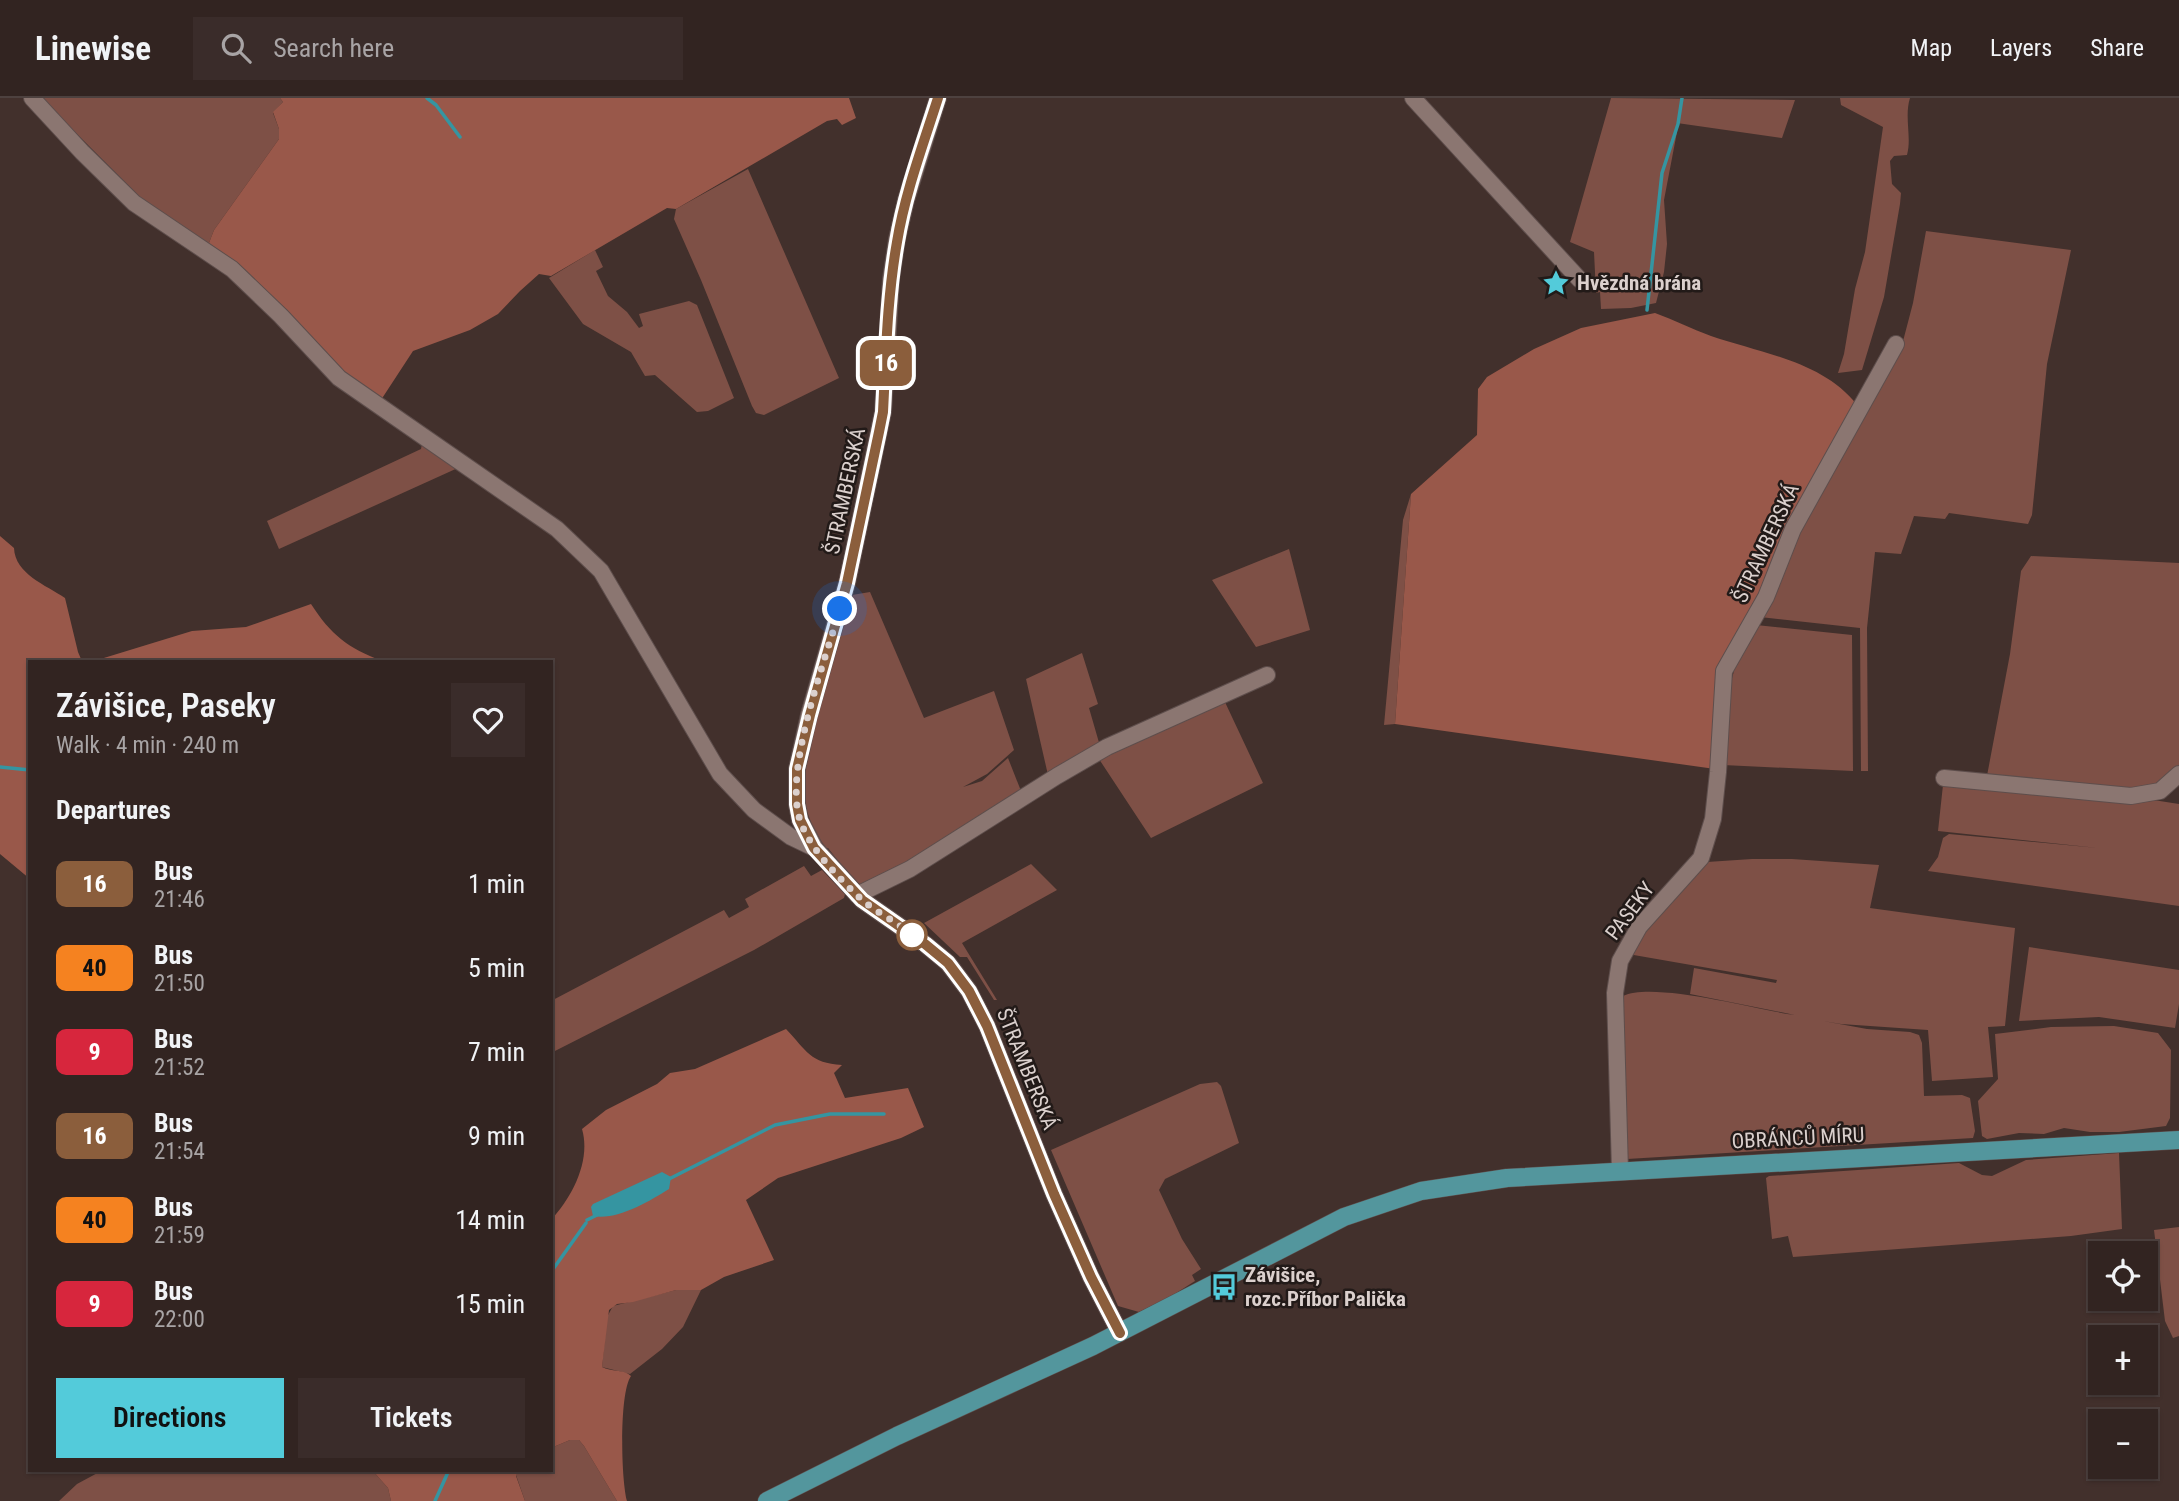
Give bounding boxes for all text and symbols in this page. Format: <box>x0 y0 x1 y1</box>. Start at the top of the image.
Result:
search box <box>193 17 683 80</box>
text: Linewise <box>35 29 151 68</box>
icon: search <box>217 29 255 67</box>
text: Search here <box>273 33 394 63</box>
text: Map <box>1911 34 1952 62</box>
text: Layers <box>1990 34 2052 62</box>
text: Share <box>2090 34 2144 62</box>
place icon: Hvězdná brána <box>1541 268 1571 298</box>
place label: Hvězdná brána <box>1577 271 1701 295</box>
line badge: 16 <box>854 340 917 386</box>
text: 16 <box>874 349 898 377</box>
street label: ŠTRAMBERSKÁ <box>820 426 870 556</box>
street label: ŠTRAMBERSKÁ <box>1728 480 1804 606</box>
your location <box>822 591 857 626</box>
button: heart <box>451 683 525 757</box>
text: Závišice, Paseky <box>56 686 276 725</box>
text: Walk · 4 min · 240 m <box>56 732 239 759</box>
text: Departures <box>56 795 171 825</box>
text: Bus <box>154 856 193 886</box>
text: 1 min <box>468 869 525 899</box>
text: 16 <box>82 870 107 898</box>
street label: PASEKY <box>1601 877 1659 945</box>
text: 21:46 <box>154 886 205 913</box>
unlabelled marker <box>897 920 927 950</box>
text: Bus <box>154 940 193 970</box>
text: 5 min <box>468 953 525 983</box>
text: 40 <box>82 954 107 982</box>
text: 21:50 <box>154 970 205 997</box>
street label: ŠTRAMBERSKÁ <box>992 1005 1062 1133</box>
text: Bus <box>154 1024 193 1054</box>
text: 7 min <box>468 1037 525 1067</box>
text: 9 <box>88 1038 101 1066</box>
text: 21:52 <box>154 1054 205 1081</box>
text: Bus <box>154 1108 193 1138</box>
text: 9 min <box>468 1121 525 1151</box>
text: 16 <box>82 1122 107 1150</box>
street label: OBRÁNCŮ MÍRU <box>1731 1122 1865 1153</box>
text: 21:54 <box>154 1138 205 1165</box>
text: Bus <box>154 1192 193 1222</box>
text: 14 min <box>455 1205 525 1235</box>
text: 40 <box>82 1206 107 1234</box>
text: 21:59 <box>154 1222 205 1249</box>
map controls <box>2088 1241 2158 1479</box>
button: locate <box>2088 1241 2158 1311</box>
place label: Závišice, rozc.Příbor Palička <box>1245 1263 1406 1311</box>
bus stop icon: Závišice, rozc.Příbor Palička <box>1209 1272 1239 1302</box>
text: Bus <box>154 1276 193 1306</box>
text: 15 min <box>455 1289 525 1319</box>
text: 9 <box>88 1290 101 1318</box>
text: 22:00 <box>154 1306 205 1333</box>
button: + <box>2088 1325 2158 1395</box>
button: Directions <box>56 1378 284 1458</box>
button: Tickets <box>298 1378 525 1458</box>
button: − <box>2088 1409 2158 1479</box>

